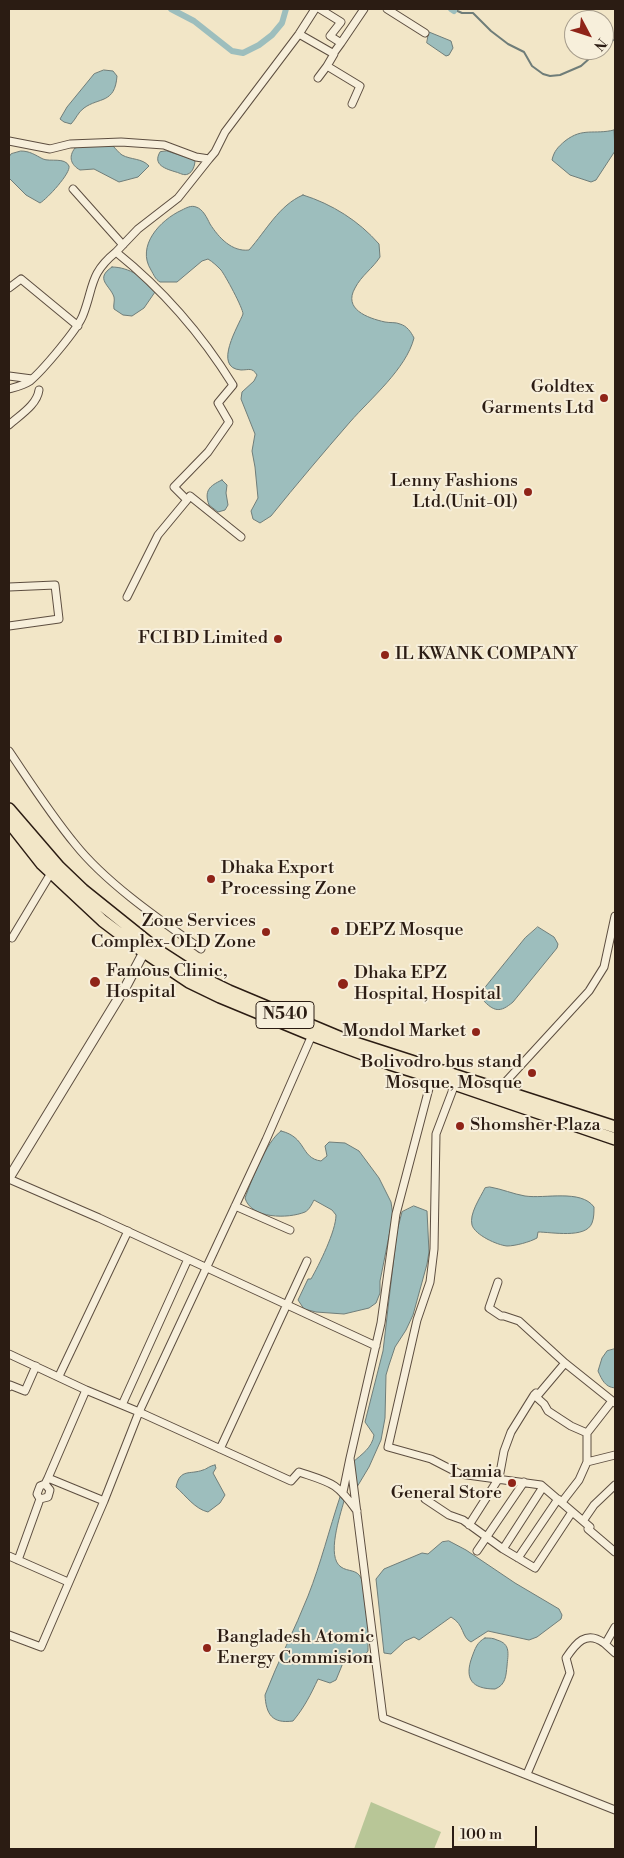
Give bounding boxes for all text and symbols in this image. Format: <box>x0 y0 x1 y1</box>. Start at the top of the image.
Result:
north arrow <box>564 10 614 60</box>
text: N <box>589 34 610 54</box>
place label: Goldtex Garments Ltd <box>481 377 594 419</box>
marker: Goldtex Garments Ltd <box>598 392 610 404</box>
place label: Lenny Fashions Ltd.(Unit-01) <box>390 471 518 514</box>
marker: Lenny Fashions Ltd.(Unit-01) <box>522 486 534 498</box>
place label: FCI BD Limited <box>138 628 268 650</box>
marker: FCI BD Limited <box>272 633 284 645</box>
place label: IL KWANK COMPANY <box>395 644 577 666</box>
marker: IL KWANK COMPANY <box>379 649 391 661</box>
place label: Dhaka Export Processing Zone <box>221 858 356 901</box>
marker: Dhaka Export Processing Zone <box>205 873 217 885</box>
place label: Zone Services Complex-OLD Zone <box>91 911 256 954</box>
place label: DEPZ Mosque <box>345 920 464 942</box>
marker: DEPZ Mosque <box>329 925 341 937</box>
marker: Zone Services Complex-OLD Zone <box>260 926 272 938</box>
place label: Famous Clinic, Hospital <box>106 961 228 1004</box>
place label: Dhaka EPZ Hospital, Hospital <box>354 963 501 1006</box>
marker: Famous Clinic, Hospital <box>88 975 102 989</box>
marker: Dhaka EPZ Hospital, Hospital <box>336 977 350 991</box>
road number: N540 <box>256 1002 314 1028</box>
place label: Mondol Market <box>343 1021 466 1043</box>
marker: Mondol Market <box>470 1026 482 1038</box>
place label: Bolivodro bus stand Mosque, Mosque <box>361 1052 522 1094</box>
marker: Bolivodro bus stand Mosque, Mosque <box>526 1067 538 1079</box>
place label: Shomsher Plaza <box>470 1115 601 1137</box>
marker: Shomsher Plaza <box>454 1120 466 1132</box>
place label: Lamia General Store <box>391 1462 502 1505</box>
marker: Lamia General Store <box>506 1477 518 1489</box>
place label: Bangladesh Atomic Energy Commision <box>217 1627 374 1670</box>
marker: Bangladesh Atomic Energy Commision <box>201 1642 213 1654</box>
scale bar <box>454 1816 539 1848</box>
text: 100 m <box>460 1825 502 1844</box>

